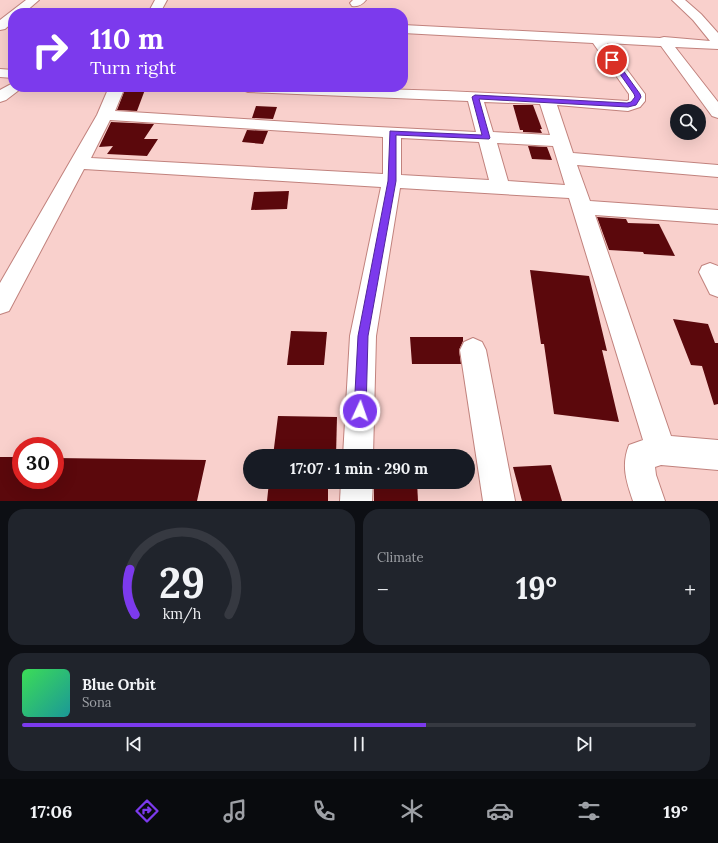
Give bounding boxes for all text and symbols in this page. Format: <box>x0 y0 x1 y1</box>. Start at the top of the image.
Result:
text: 110 m <box>90 21 164 57</box>
icon: right <box>24 24 76 76</box>
pin <box>595 43 629 77</box>
icon: arrive <box>601 49 623 71</box>
text: Turn right <box>90 56 176 79</box>
map controls <box>670 104 706 140</box>
button: search <box>670 104 706 140</box>
position arrow <box>339 390 381 432</box>
speed limit sign: 30 <box>12 437 64 489</box>
text: 17:07 · 1 min · 290 m <box>290 459 428 478</box>
text: Climate <box>377 549 424 566</box>
text: 29 <box>158 556 205 609</box>
text: 19° <box>516 569 557 607</box>
text: − <box>377 575 389 603</box>
text: + <box>684 575 696 603</box>
text: km/h <box>162 605 201 624</box>
text: Blue Orbit <box>82 675 156 694</box>
text: Sona <box>82 694 112 711</box>
icon: previous <box>123 733 145 755</box>
icon: pause <box>348 733 370 755</box>
icon: next <box>573 733 595 755</box>
icon: directions <box>133 797 161 825</box>
icon: music <box>221 797 249 825</box>
icon: phone <box>310 797 338 825</box>
icon: climate <box>398 797 426 825</box>
icon: car <box>486 797 514 825</box>
icon: filters <box>575 797 603 825</box>
text: 17:06 <box>30 800 72 823</box>
text: 19° <box>663 800 688 823</box>

